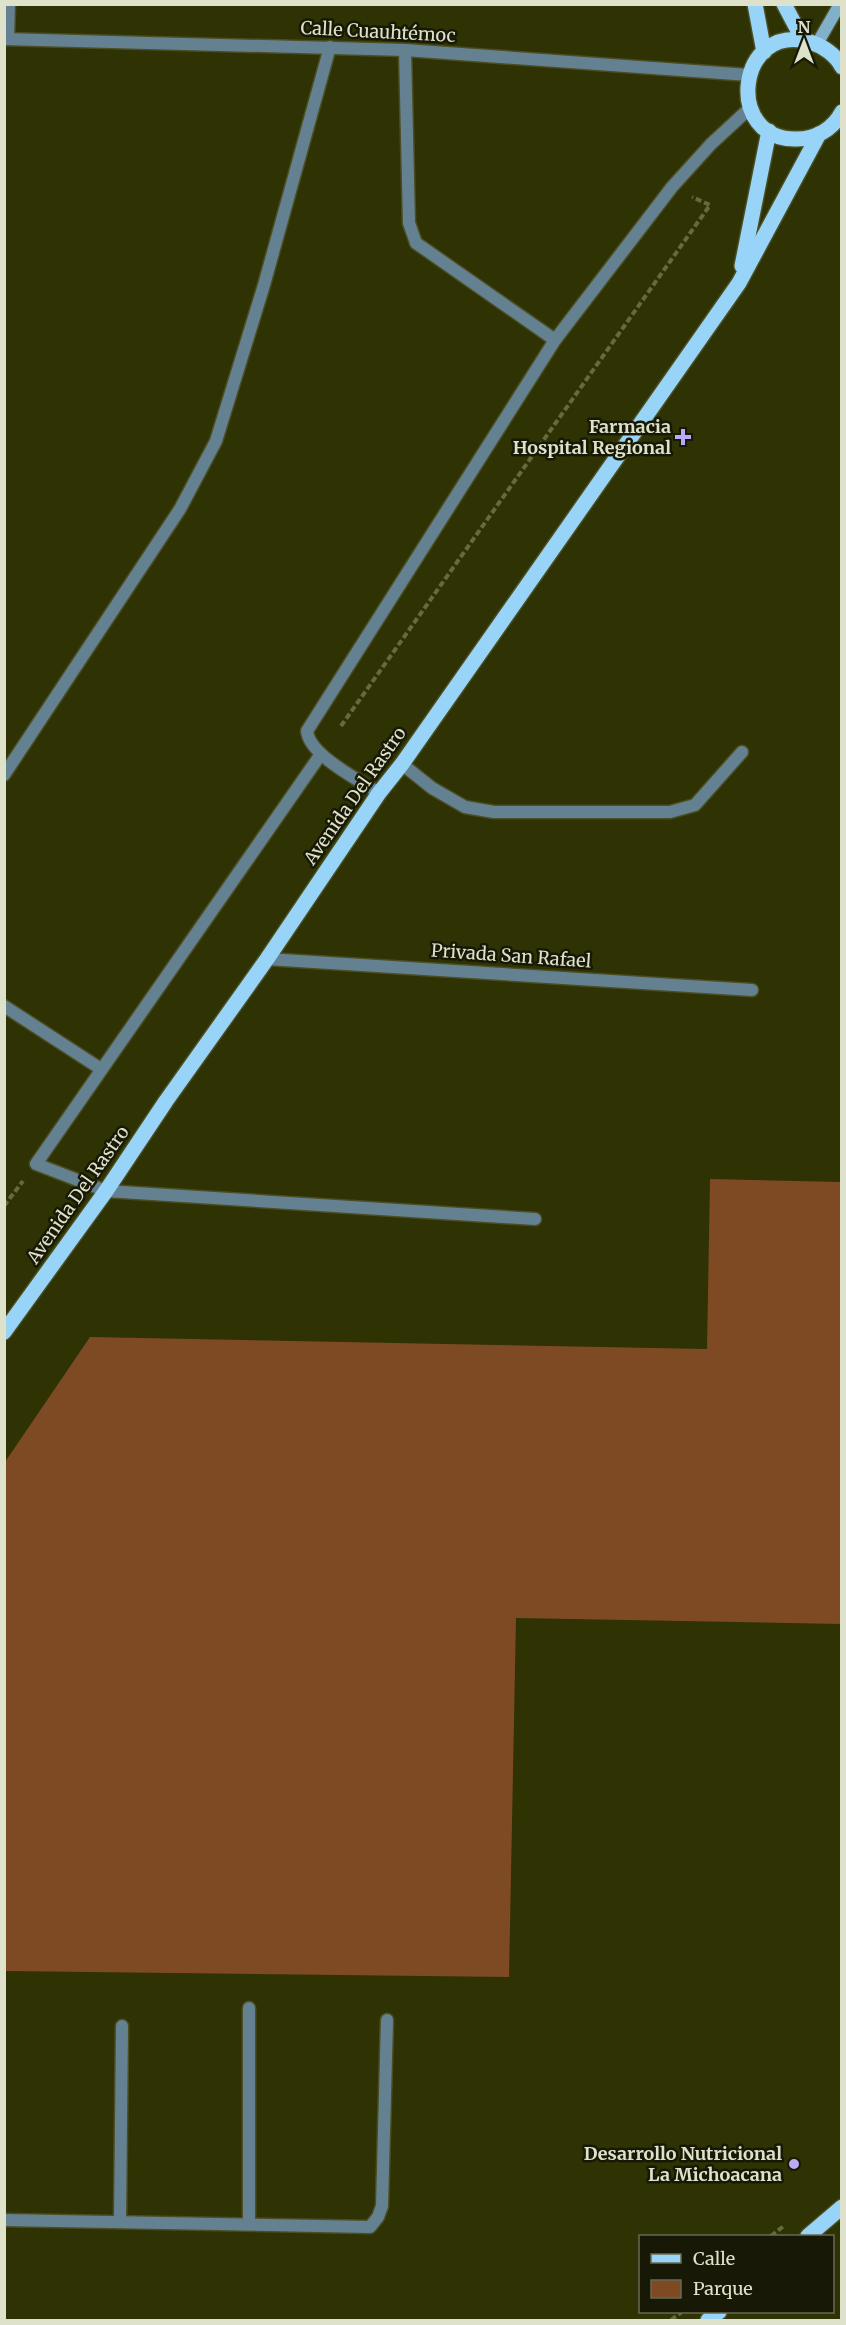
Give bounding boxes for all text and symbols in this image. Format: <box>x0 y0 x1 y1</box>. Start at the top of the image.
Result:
north arrow <box>774 12 834 72</box>
street label: Calle Cuauhtémoc <box>300 16 456 47</box>
text: N <box>798 17 811 37</box>
place label: Farmacia Hospital Regional <box>513 415 671 459</box>
marker: Farmacia Hospital Regional <box>676 430 690 444</box>
street label: Avenida Del Rastro <box>298 722 411 870</box>
street label: Privada San Rafael <box>430 938 592 973</box>
street label: Avenida Del Rastro <box>21 1121 134 1269</box>
place label: Desarrollo Nutricional La Michoacana <box>584 2142 782 2186</box>
marker: Desarrollo Nutricional La Michoacana <box>787 2157 801 2171</box>
legend <box>639 2235 834 2313</box>
text: Calle <box>693 2247 735 2270</box>
text: Parque <box>693 2277 753 2300</box>

